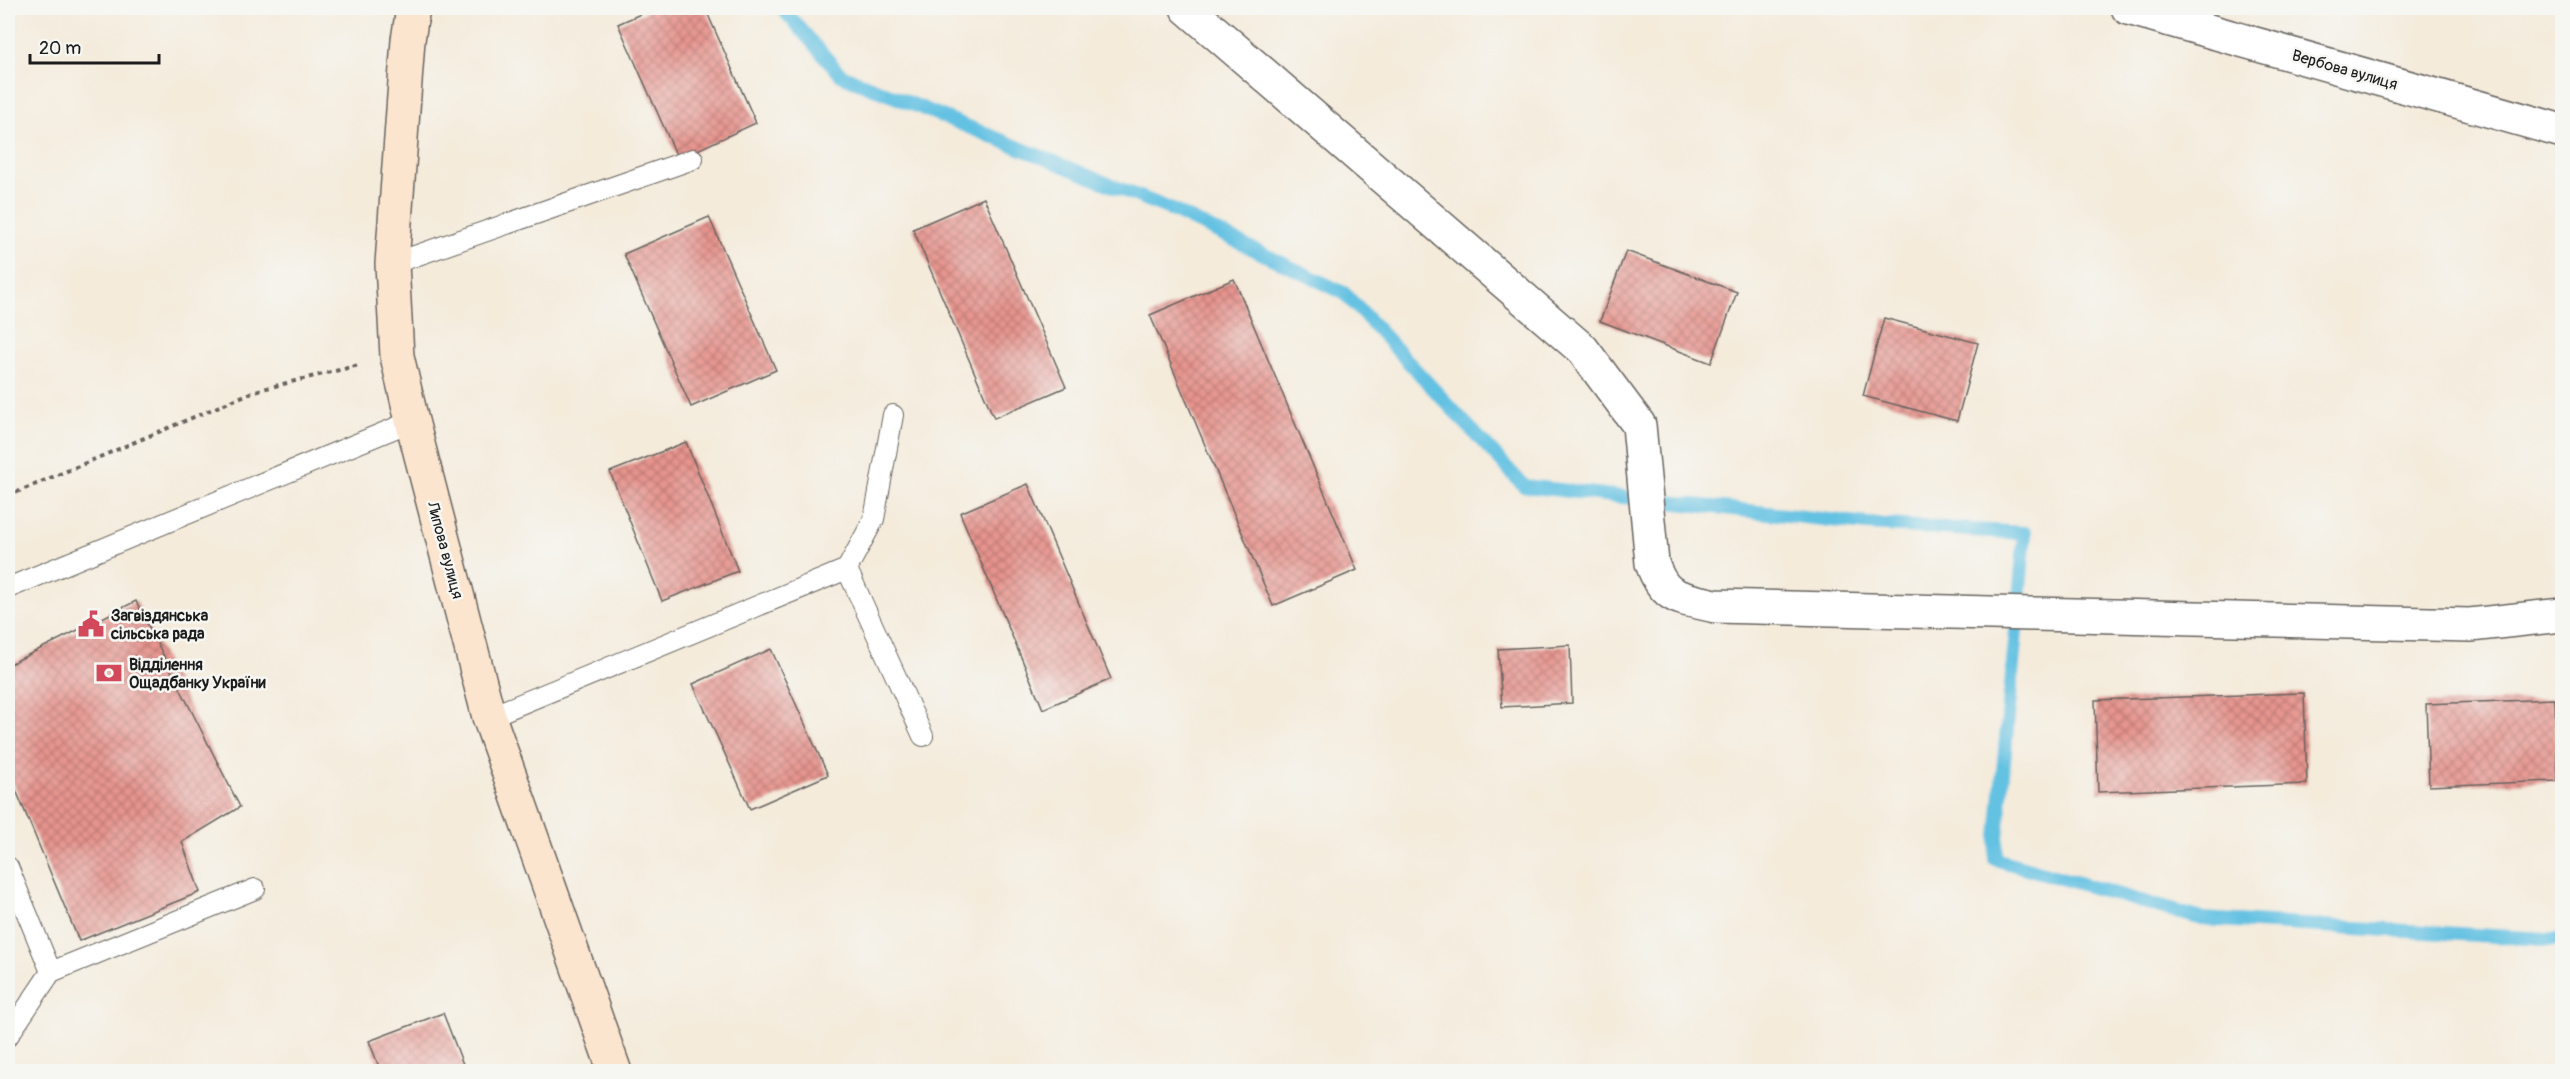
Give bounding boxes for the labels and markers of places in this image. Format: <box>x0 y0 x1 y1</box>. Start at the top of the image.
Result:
place label: Загвіздянська сільська рада <box>110 606 209 644</box>
public building icon: Загвіздянська сільська рада <box>76 609 106 639</box>
place label: Відділення Ощадбанку України <box>129 655 267 693</box>
bank icon: Відділення Ощадбанку України <box>94 658 124 688</box>

